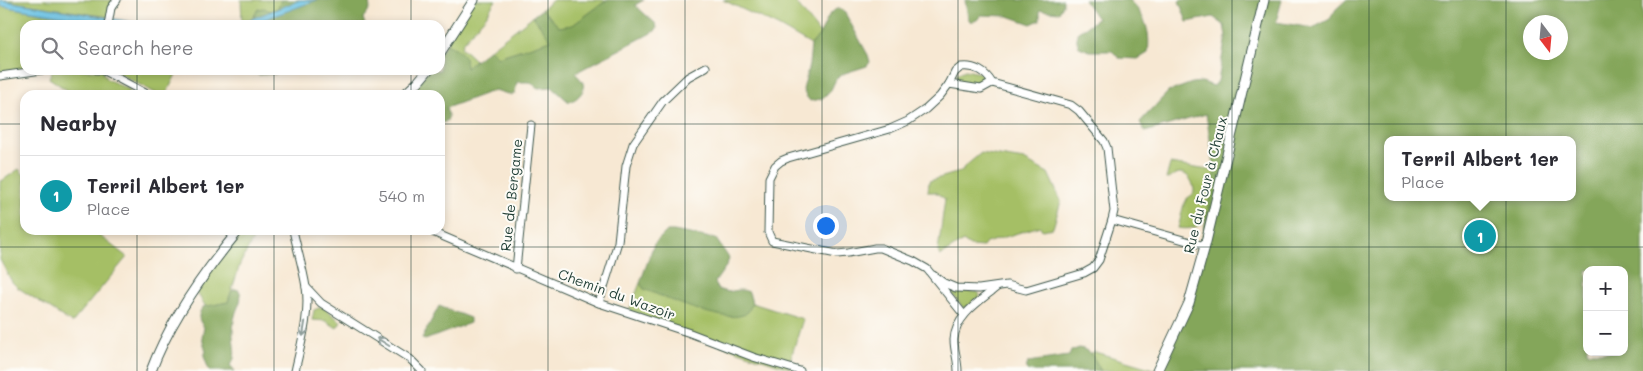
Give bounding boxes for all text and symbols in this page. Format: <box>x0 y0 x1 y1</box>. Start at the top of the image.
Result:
north arrow <box>1523 15 1568 60</box>
search box <box>20 20 445 75</box>
icon: search <box>38 34 66 62</box>
text: Search here <box>78 35 194 60</box>
text: Nearby <box>40 109 117 136</box>
street label: Rue du Four à Chaux <box>1179 114 1231 256</box>
popup <box>1384 136 1576 201</box>
street label: Rue de Bergame <box>496 138 526 252</box>
text: Terril Albert 1er <box>1401 146 1559 171</box>
text: Place <box>1401 171 1444 192</box>
text: Terril Albert 1er <box>87 173 244 198</box>
text: 1 <box>52 185 60 206</box>
text: 540 m <box>379 185 425 206</box>
text: Place <box>87 198 130 219</box>
your location <box>813 213 839 239</box>
pin: 1 <box>1464 217 1496 255</box>
street label: Chemin du Wazoir <box>556 264 678 324</box>
map controls <box>1583 266 1628 356</box>
button: + <box>1583 266 1628 311</box>
button: − <box>1583 311 1628 356</box>
one-way arrow <box>299 321 309 337</box>
one-way arrow <box>376 337 390 347</box>

